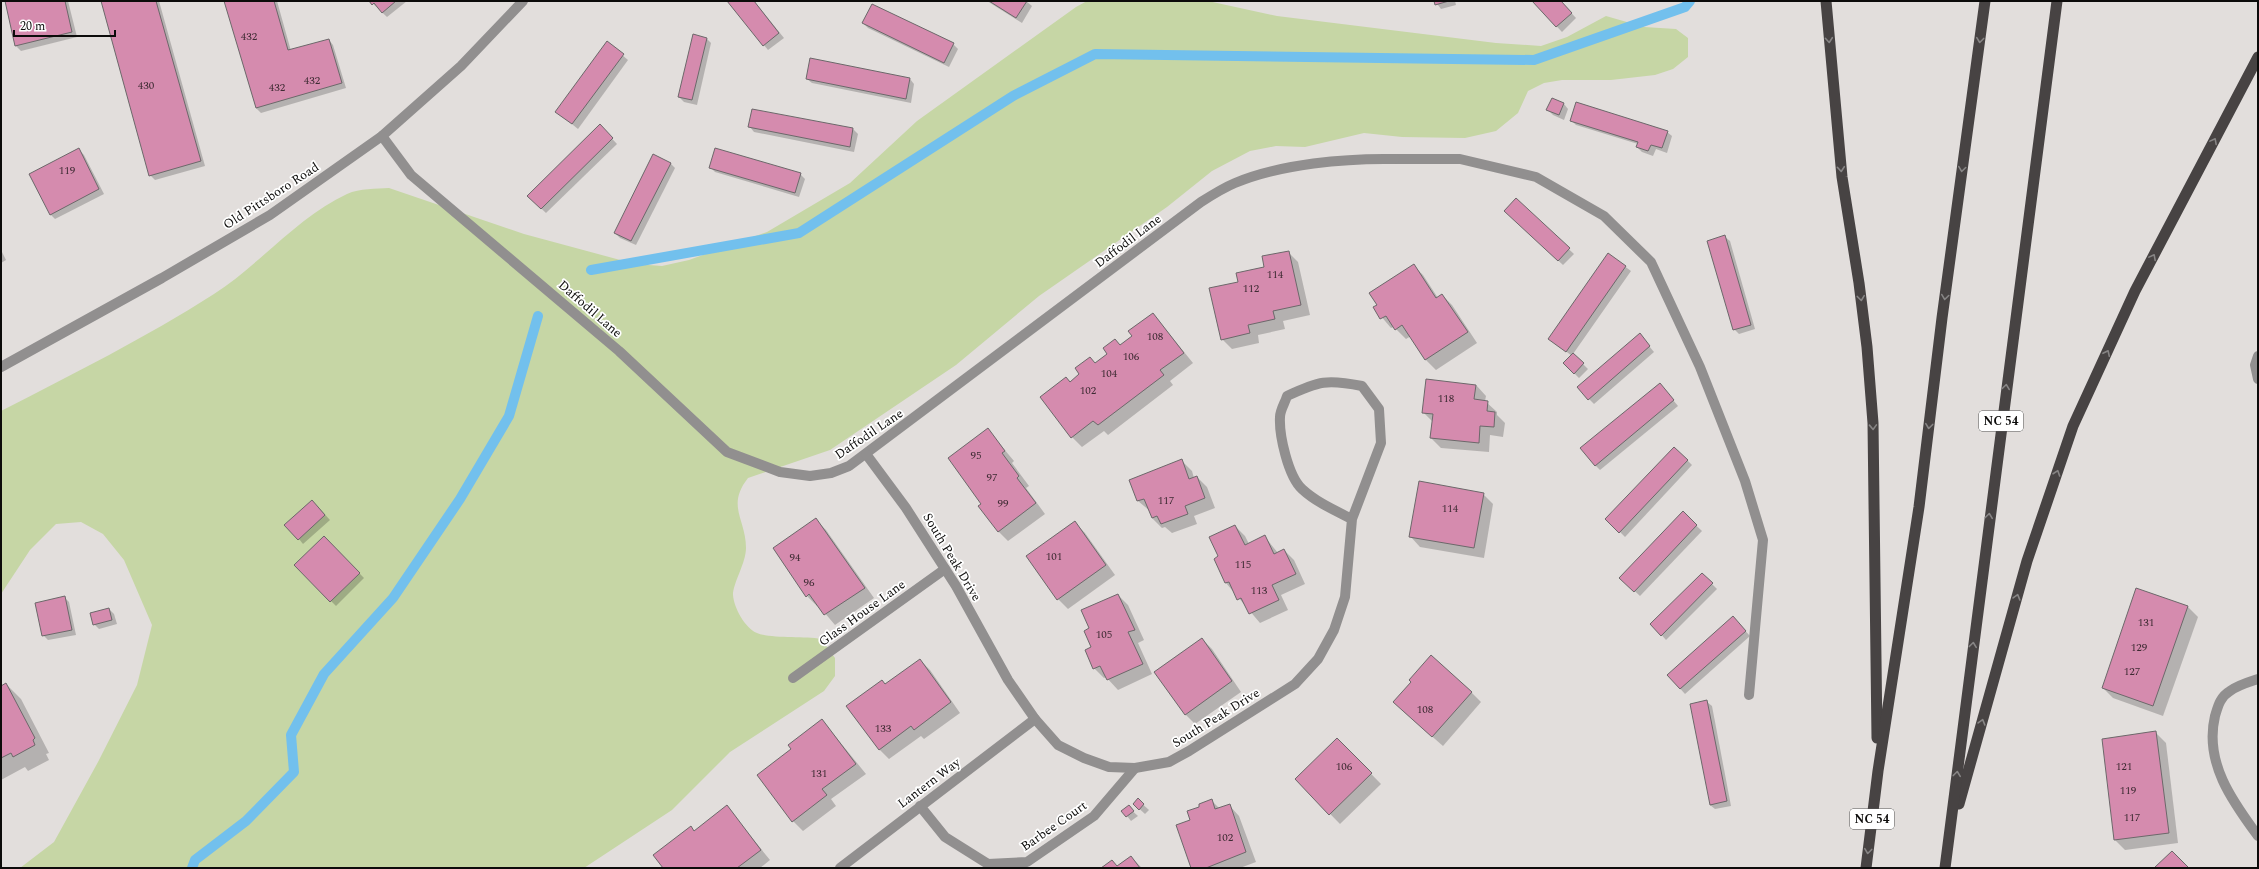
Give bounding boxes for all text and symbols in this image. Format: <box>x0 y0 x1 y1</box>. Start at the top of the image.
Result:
scale bar <box>14 12 115 38</box>
text: 20 m <box>20 17 45 36</box>
house number: 432 <box>241 28 258 45</box>
one-way arrow <box>1825 37 1834 43</box>
one-way arrow <box>1976 37 1985 43</box>
house number: 432 <box>304 72 321 89</box>
house number: 430 <box>138 77 155 94</box>
house number: 432 <box>269 79 286 96</box>
one-way arrow <box>2209 138 2216 146</box>
street label: Old Pittsboro Road <box>219 157 323 235</box>
house number: 119 <box>59 162 76 179</box>
one-way arrow <box>1958 165 1967 172</box>
one-way arrow <box>1836 166 1845 172</box>
street label: Daffodil Lane <box>1090 209 1166 273</box>
one-way arrow <box>2148 253 2156 261</box>
house number: 114 <box>1267 266 1284 283</box>
street label: Daffodil Lane <box>554 275 626 343</box>
house number: 112 <box>1243 280 1260 297</box>
one-way arrow <box>1941 294 1950 300</box>
one-way arrow <box>1856 295 1865 301</box>
house number: 108 <box>1147 328 1164 345</box>
house number: 106 <box>1123 348 1140 365</box>
one-way arrow <box>2102 350 2110 358</box>
house number: 104 <box>1101 365 1118 382</box>
house number: 102 <box>1080 382 1097 399</box>
one-way arrow <box>2001 384 2010 390</box>
house number: 118 <box>1438 390 1455 407</box>
street label: Daffodil Lane <box>831 404 907 464</box>
road number: NC 54 <box>1979 411 2023 431</box>
one-way arrow <box>1925 423 1934 429</box>
one-way arrow <box>1869 424 1877 430</box>
house number: 95 <box>971 447 982 464</box>
house number: 97 <box>987 469 998 486</box>
one-way arrow <box>2052 470 2061 477</box>
house number: 117 <box>1158 492 1175 509</box>
house number: 99 <box>998 495 1009 512</box>
house number: 114 <box>1442 500 1459 517</box>
street label: South Peak Drive <box>918 509 986 605</box>
one-way arrow <box>1984 513 1993 519</box>
house number: 101 <box>1046 548 1062 565</box>
house number: 94 <box>790 549 801 566</box>
house number: 115 <box>1235 556 1251 573</box>
house number: 96 <box>804 574 815 591</box>
street label: Glass House Lane <box>814 575 910 651</box>
house number: 113 <box>1251 582 1268 599</box>
one-way arrow <box>2012 594 2020 600</box>
house number: 131 <box>2138 614 2154 631</box>
house number: 105 <box>1096 626 1112 643</box>
house number: 129 <box>2131 639 2148 656</box>
one-way arrow <box>1968 642 1977 648</box>
house number: 127 <box>2124 663 2141 680</box>
street label: South Peak Drive <box>1168 683 1264 753</box>
house number: 108 <box>1417 701 1434 718</box>
one-way arrow <box>1977 719 1985 725</box>
house number: 133 <box>875 720 892 737</box>
street label: Lantern Way <box>893 752 965 813</box>
house number: 106 <box>1336 758 1353 775</box>
house number: 121 <box>2116 758 2132 775</box>
house number: 131 <box>811 765 827 782</box>
one-way arrow <box>1952 771 1961 777</box>
house number: 119 <box>2120 782 2137 799</box>
street label: Barbee Court <box>1017 796 1092 856</box>
road number: NC 54 <box>1850 809 1894 829</box>
house number: 117 <box>2124 809 2141 826</box>
house number: 102 <box>1217 829 1234 846</box>
one-way arrow <box>1864 848 1873 854</box>

